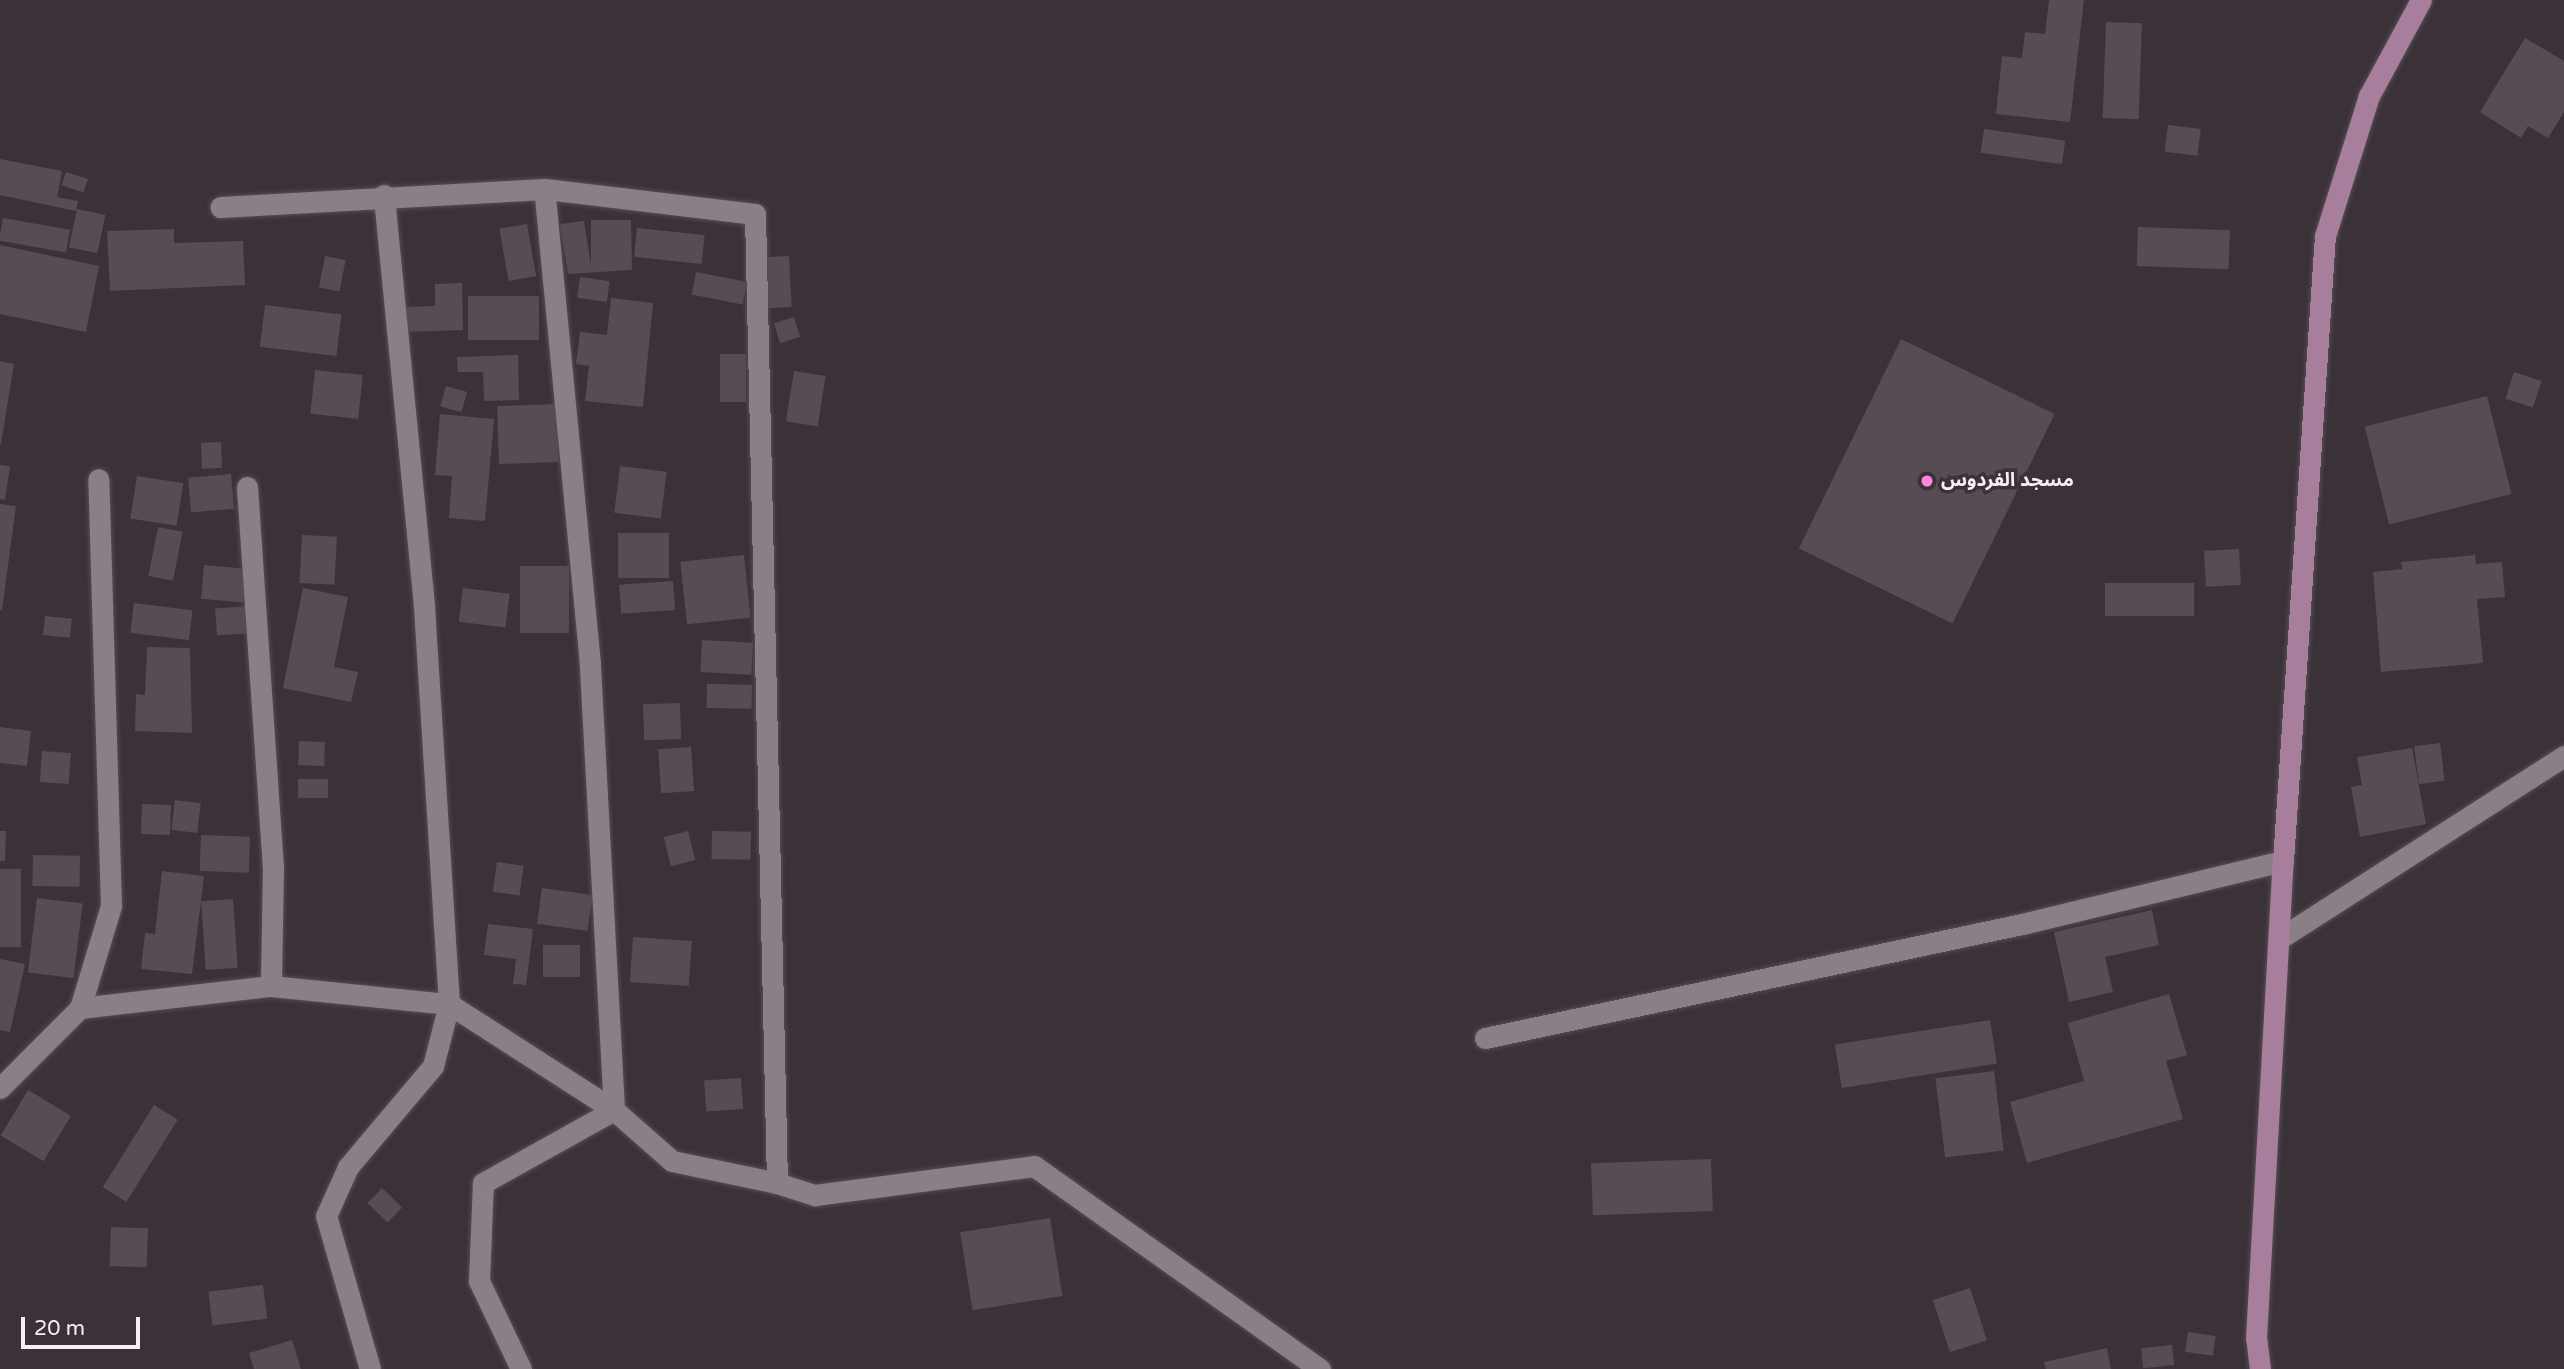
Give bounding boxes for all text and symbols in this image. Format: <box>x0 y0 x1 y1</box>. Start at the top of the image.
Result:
place label: مسجد الفردوس <box>1941 470 2074 492</box>
marker: مسجد الفردوس <box>1919 473 1935 489</box>
scale bar <box>24 1302 144 1346</box>
text: 20 m <box>34 1316 85 1341</box>

